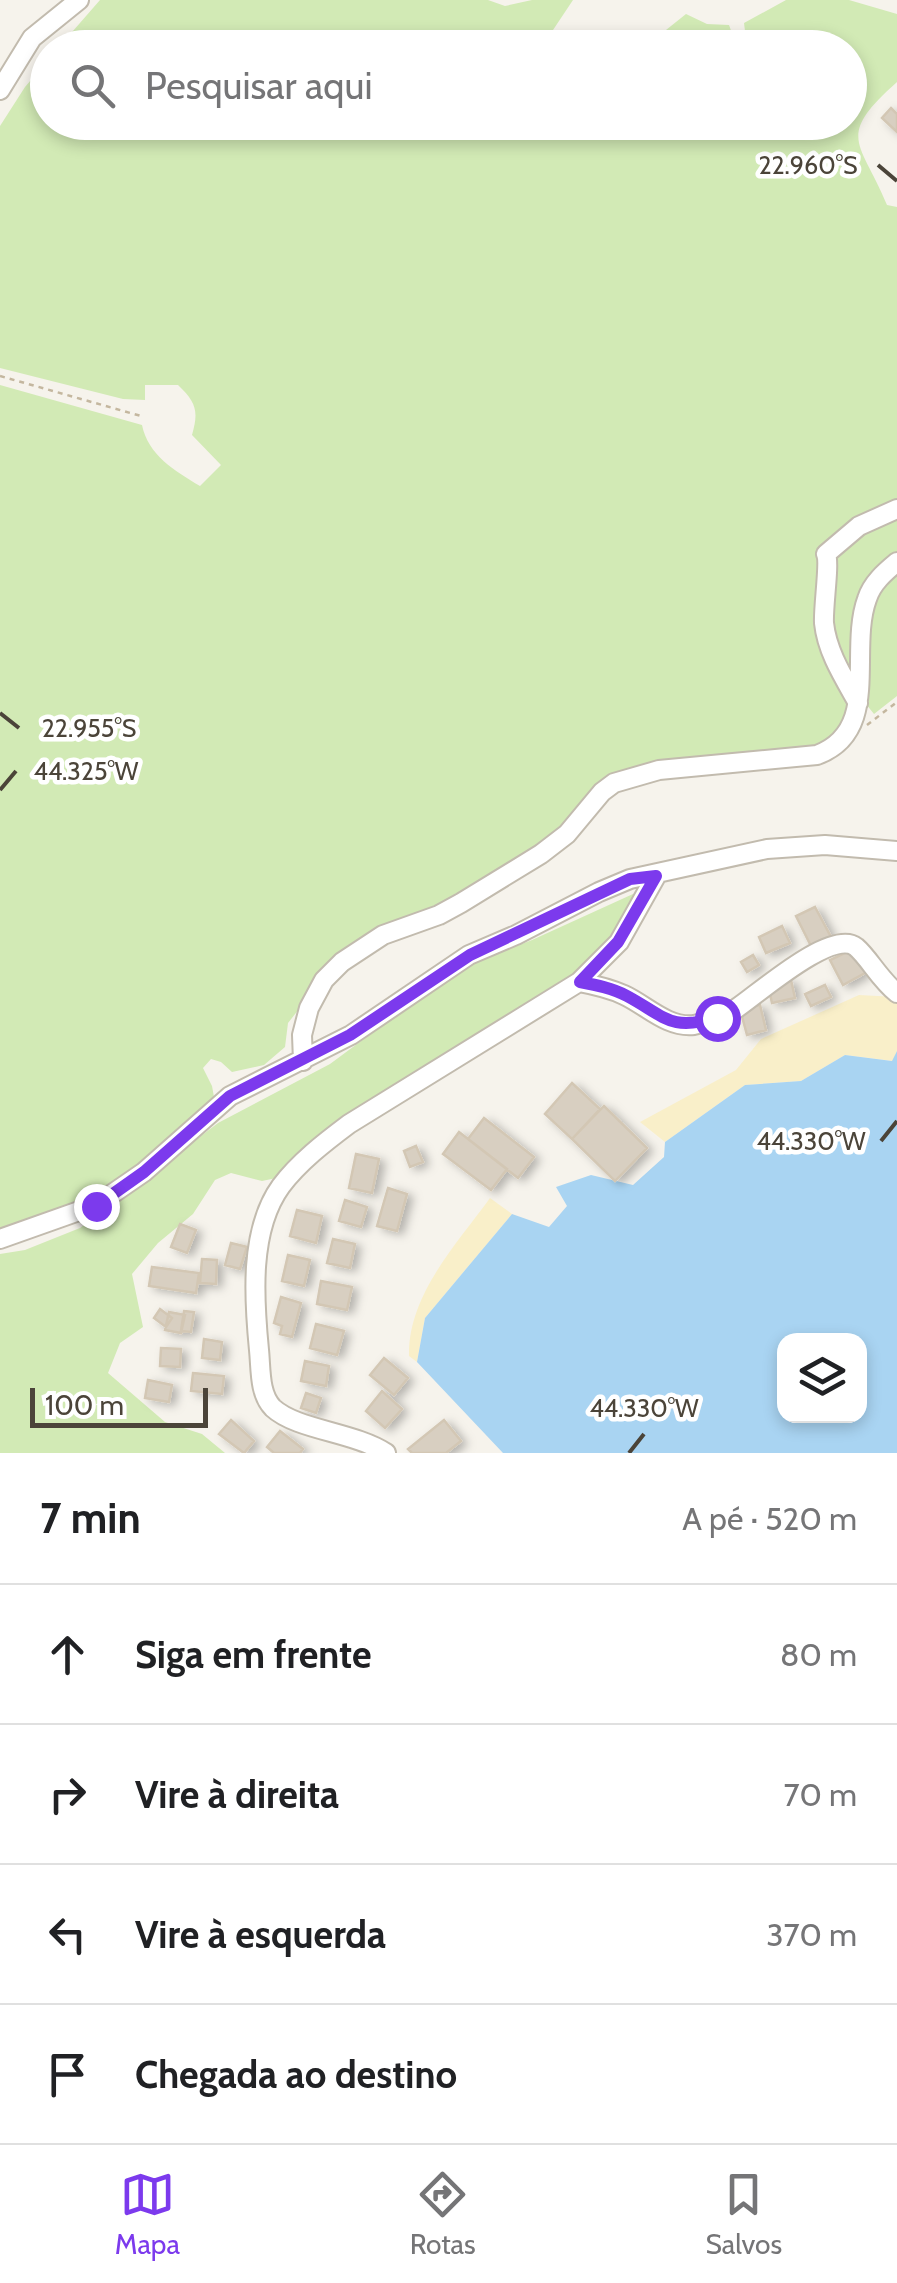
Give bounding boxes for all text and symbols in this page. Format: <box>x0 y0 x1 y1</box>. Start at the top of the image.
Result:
search box <box>30 30 867 140</box>
icon: search <box>65 58 120 113</box>
text: Pesquisar aqui <box>145 62 372 109</box>
text: 22.960°S <box>758 150 858 180</box>
text: 22.955°S <box>42 713 136 743</box>
text: 44.325°W <box>34 756 139 786</box>
route start <box>695 996 741 1042</box>
text: 44.330°W <box>756 1126 866 1156</box>
route end <box>74 1184 120 1230</box>
map controls <box>777 1333 867 1423</box>
button: layers <box>777 1333 867 1423</box>
scale bar <box>30 1383 208 1428</box>
text: 100 m <box>45 1388 124 1422</box>
text: 44.330°W <box>589 1393 699 1423</box>
text: 7 min <box>40 1492 141 1544</box>
text: A pé · 520 m <box>682 1499 857 1538</box>
icon: ahead <box>40 1627 95 1682</box>
text: Siga em frente <box>135 1631 372 1678</box>
text: 80 m <box>780 1635 857 1674</box>
icon: right <box>40 1767 95 1822</box>
text: Vire à direita <box>135 1771 339 1818</box>
text: 70 m <box>784 1775 857 1814</box>
icon: left <box>40 1907 95 1962</box>
text: Vire à esquerda <box>135 1911 386 1958</box>
text: 370 m <box>766 1915 857 1954</box>
icon: arrive <box>40 2047 95 2102</box>
text: Chegada ao destino <box>135 2051 457 2098</box>
tab: Mapa <box>115 2167 180 2261</box>
tab: Rotas <box>410 2167 476 2261</box>
tab: Salvos <box>705 2167 782 2261</box>

